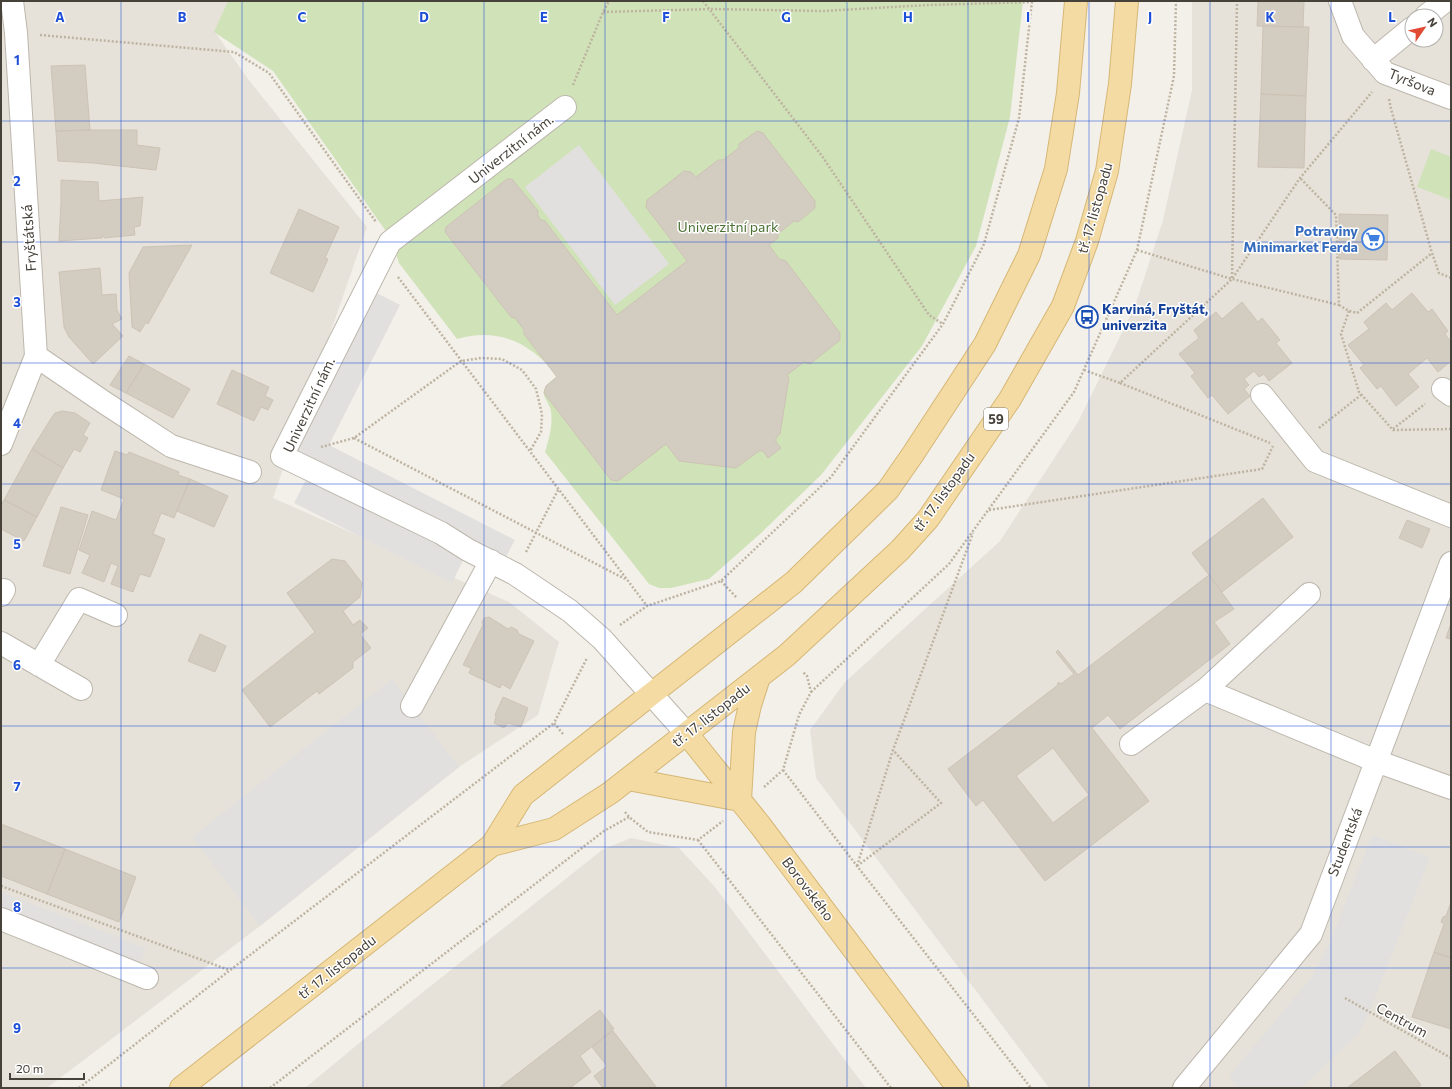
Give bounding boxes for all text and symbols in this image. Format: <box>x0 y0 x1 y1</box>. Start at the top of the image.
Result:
north arrow <box>1404 8 1444 48</box>
text: A <box>55 9 65 25</box>
text: B <box>178 9 187 25</box>
text: C <box>298 9 307 25</box>
text: D <box>419 9 429 25</box>
text: E <box>540 9 548 25</box>
text: F <box>662 9 670 25</box>
text: G <box>781 9 791 25</box>
text: H <box>903 9 913 25</box>
text: I <box>1026 9 1030 25</box>
text: J <box>1148 9 1152 25</box>
text: K <box>1265 9 1275 25</box>
text: L <box>1388 9 1396 25</box>
text: N <box>1425 15 1440 29</box>
text: 1 <box>14 52 20 68</box>
street label: Tyršova <box>1386 64 1438 99</box>
street label: Univerzitní nám. <box>465 110 557 187</box>
street label: tř. 17. listopadu <box>1073 160 1116 255</box>
text: 2 <box>13 173 21 189</box>
street label: Fryštátská <box>18 204 39 272</box>
park label: Univerzitní park <box>677 218 779 235</box>
place label: Potraviny Minimarket Ferda <box>1243 222 1358 255</box>
supermarket icon: Potraviny Minimarket Ferda <box>1360 226 1386 252</box>
text: 3 <box>13 294 21 310</box>
place label: Karviná, Fryštát, univerzita <box>1102 300 1208 333</box>
bus stop icon: Karviná, Fryštát, univerzita <box>1074 304 1100 330</box>
street label: Univerzitní nám. <box>279 354 338 455</box>
road number: 59 <box>984 408 1008 430</box>
text: 4 <box>13 415 21 431</box>
street label: tř. 17. listopadu <box>909 449 978 535</box>
text: 5 <box>13 536 21 552</box>
text: 6 <box>13 657 21 673</box>
street label: tř. 17. listopadu <box>668 679 753 750</box>
text: 7 <box>13 778 21 794</box>
street label: Studentská <box>1324 805 1365 879</box>
street label: Borovského <box>779 853 838 924</box>
text: 8 <box>13 899 21 915</box>
street label: tř. 17. listopadu <box>294 931 379 1002</box>
street label: Centrum <box>1373 998 1431 1041</box>
text: 9 <box>13 1020 21 1036</box>
scale bar <box>10 1055 84 1081</box>
text: 20 m <box>16 1061 43 1075</box>

